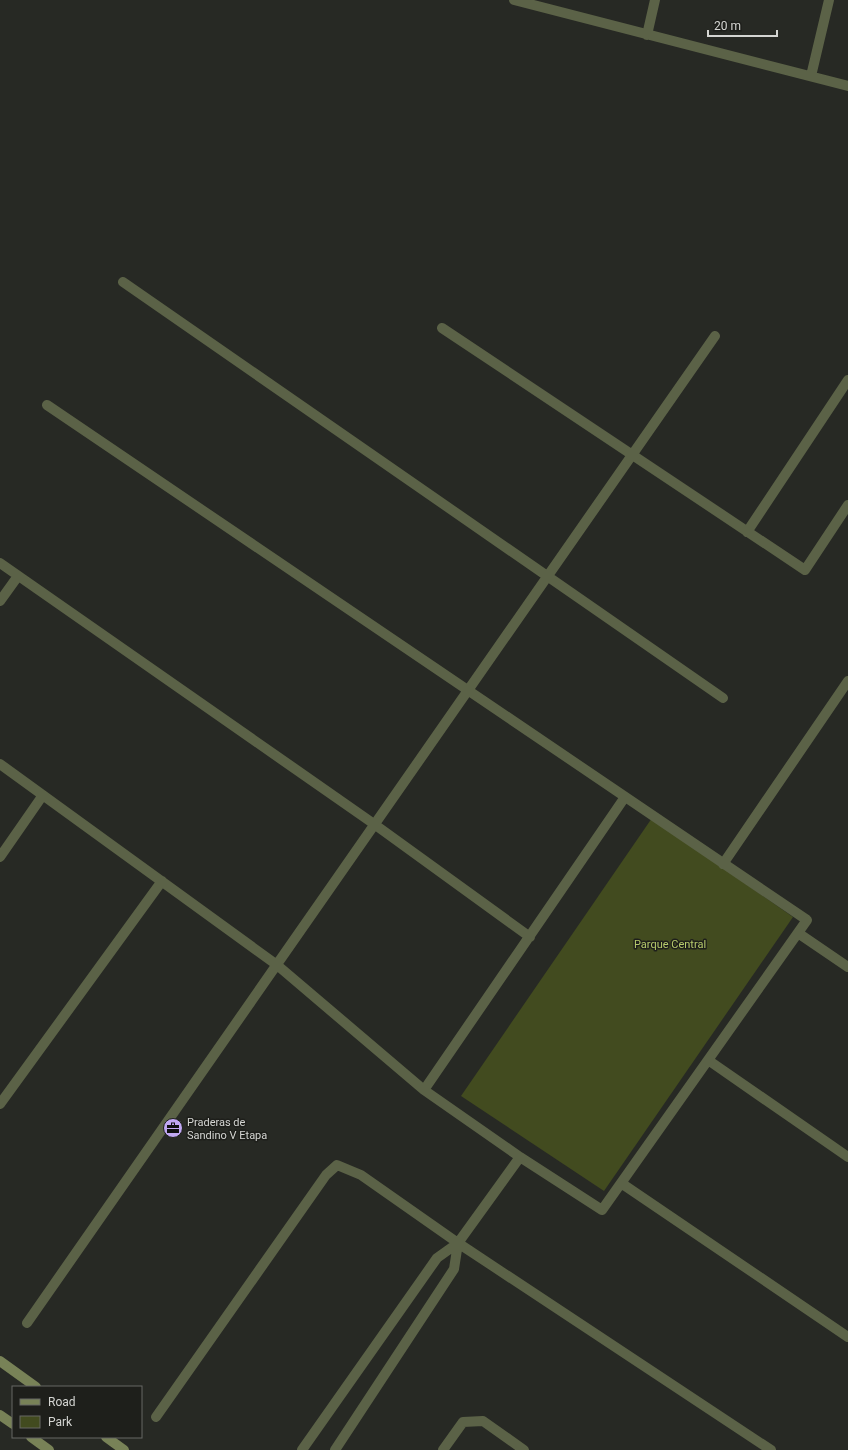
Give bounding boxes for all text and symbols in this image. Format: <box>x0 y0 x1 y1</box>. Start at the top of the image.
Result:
scale bar <box>708 12 777 38</box>
text: 20 m <box>714 19 741 33</box>
park label: Parque Central <box>634 938 706 951</box>
place label: Praderas de Sandino V Etapa <box>187 1116 267 1142</box>
office icon: Praderas de Sandino V Etapa <box>162 1117 184 1139</box>
legend <box>12 1386 142 1438</box>
text: Road <box>48 1395 76 1409</box>
text: Park <box>48 1415 73 1429</box>

